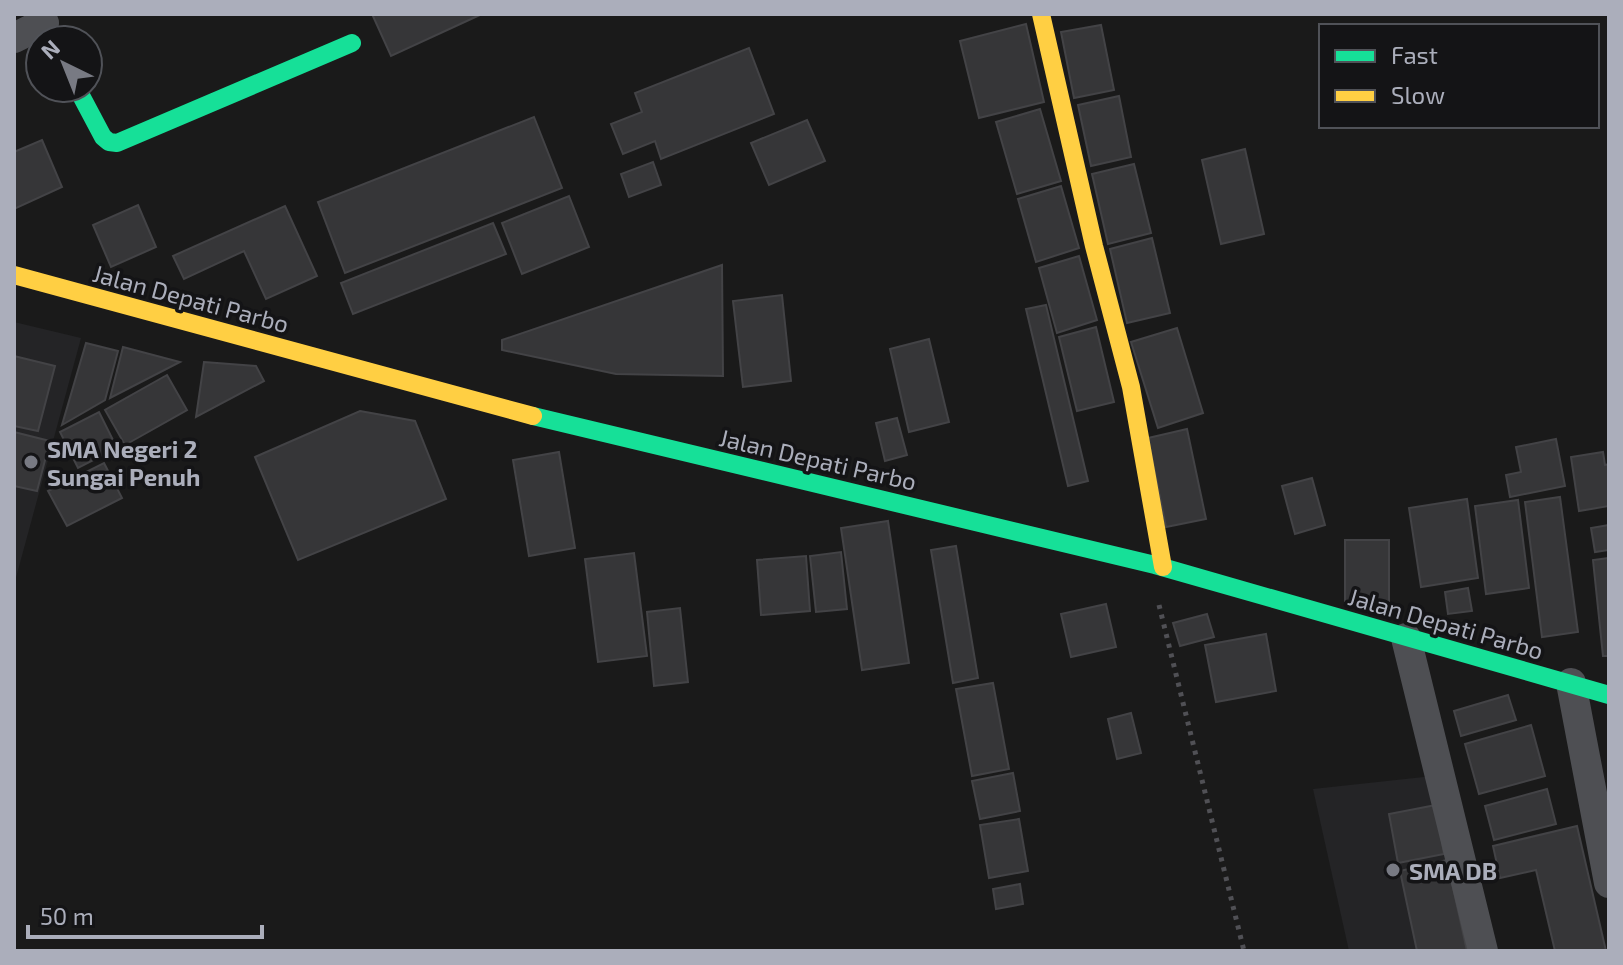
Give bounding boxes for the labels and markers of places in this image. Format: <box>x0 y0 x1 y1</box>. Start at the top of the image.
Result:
place label: SMA Negeri 2 Sungai Penuh <box>47 434 200 491</box>
marker: SMA Negeri 2 Sungai Penuh <box>22 453 40 471</box>
place label: SMA DB <box>1409 856 1497 885</box>
marker: SMA DB <box>1384 861 1402 879</box>

